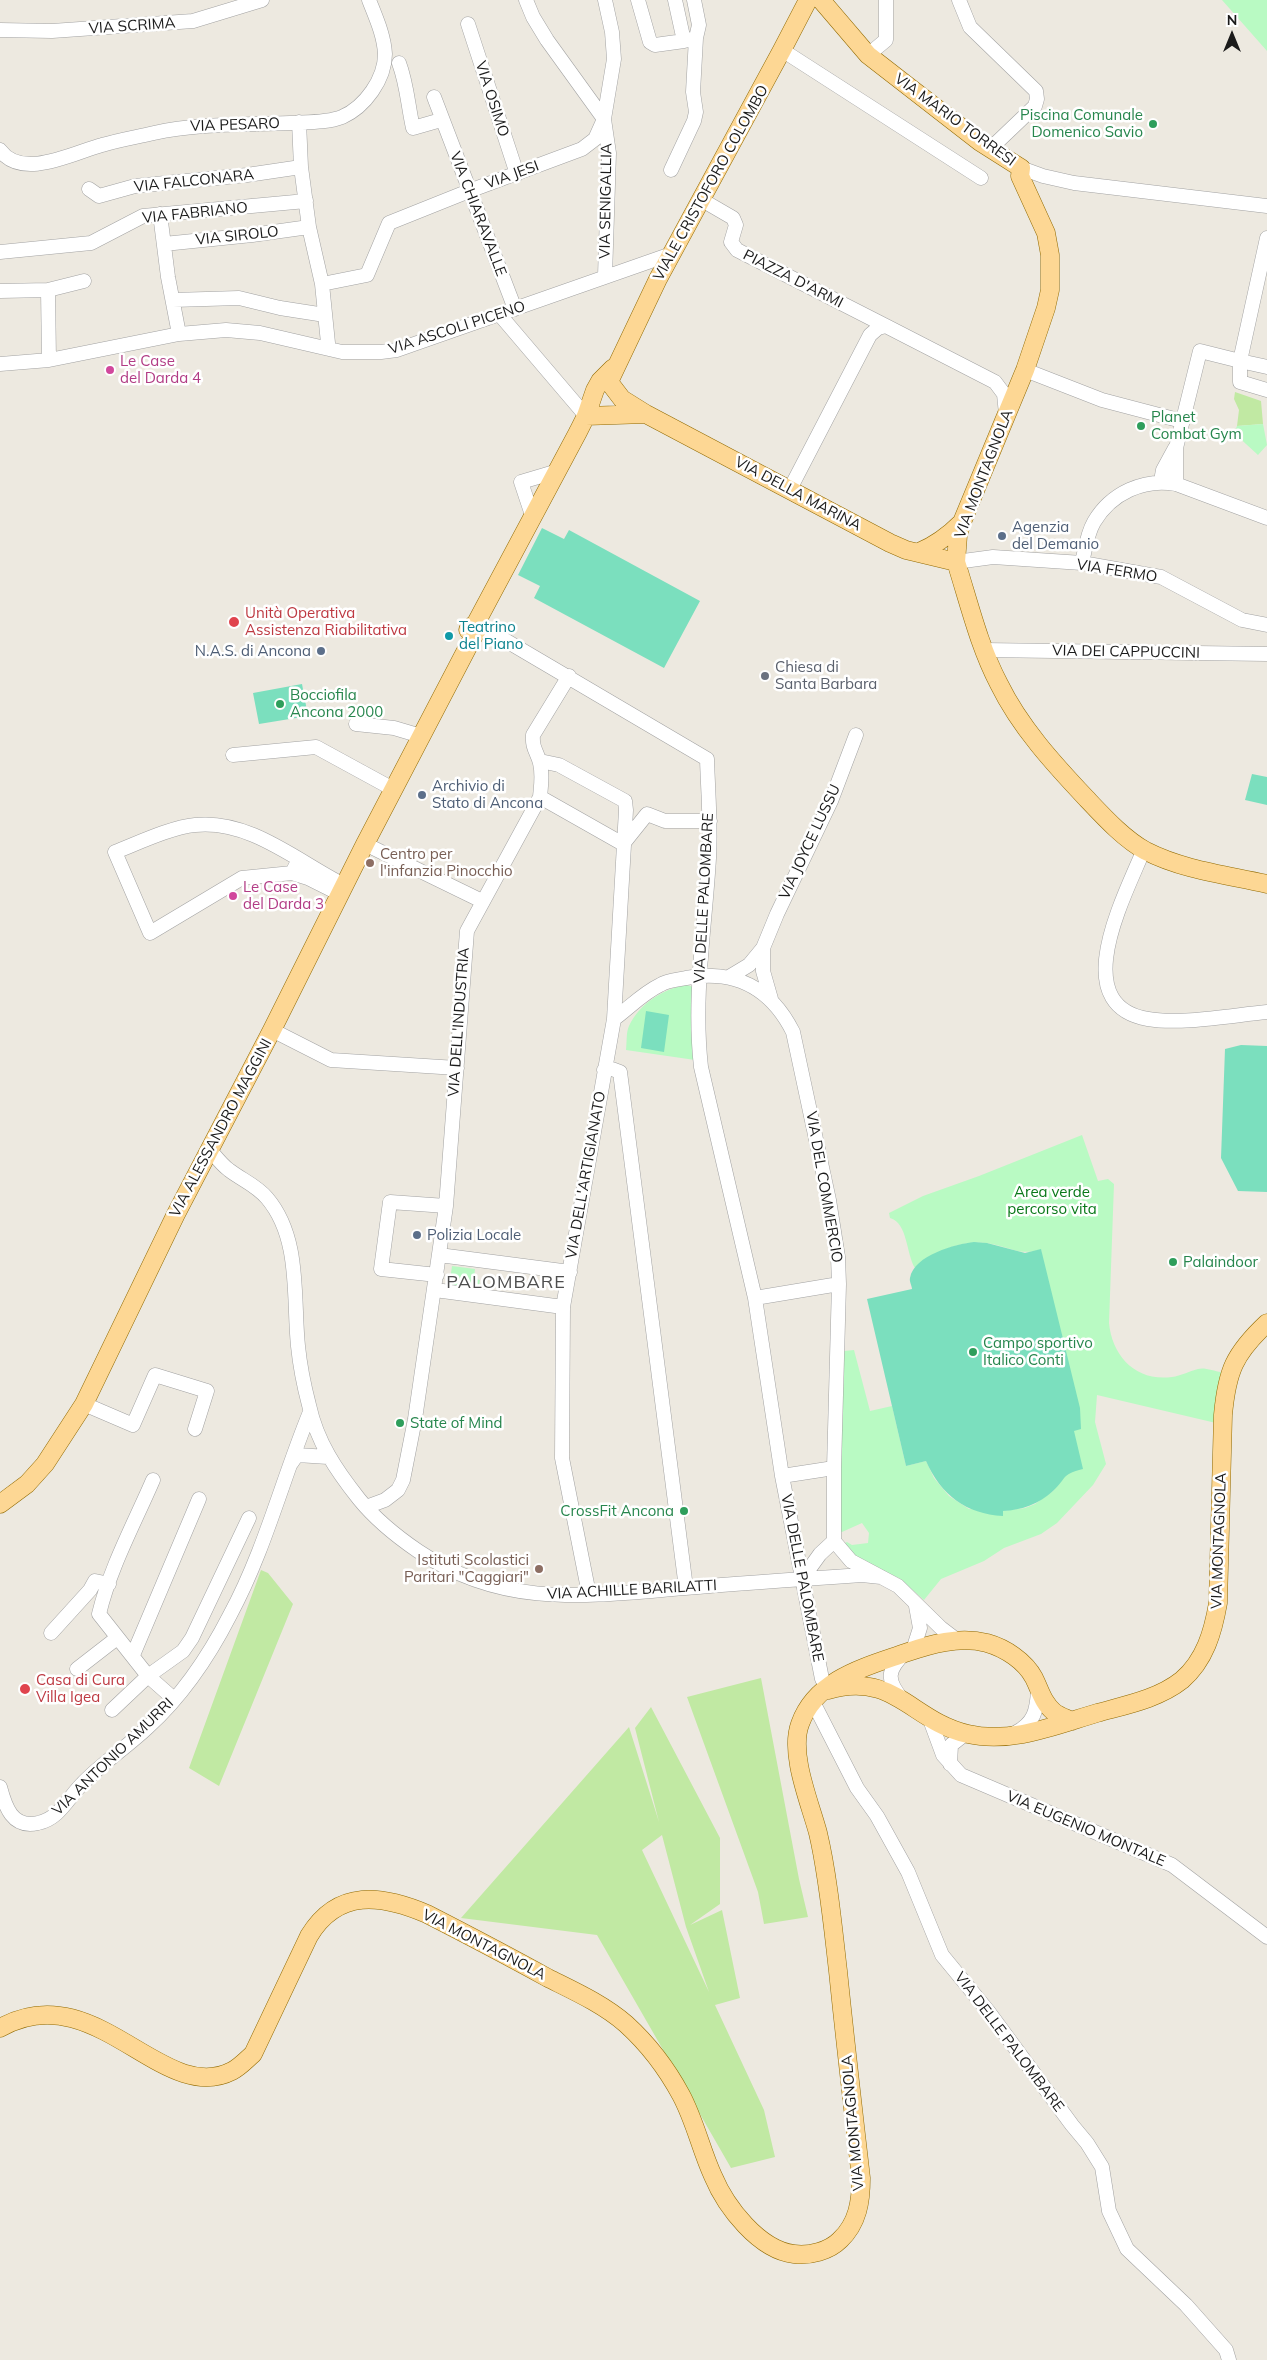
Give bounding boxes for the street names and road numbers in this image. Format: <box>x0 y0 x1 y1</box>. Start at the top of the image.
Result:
street label: VIA SCRIMA <box>88 14 176 38</box>
street label: VIA OSIMO <box>471 59 513 139</box>
street label: VIA MARIO TORRESI <box>891 70 1019 170</box>
street label: VIALE CRISTOFORO COLOMBO <box>650 82 772 284</box>
street label: VIA PESARO <box>190 114 280 136</box>
street label: VIA SENIGALLIA <box>596 143 616 259</box>
street label: VIA CHIARAVALLE <box>446 149 510 279</box>
street label: VIA JESI <box>483 157 541 193</box>
street label: VIA FALCONARA <box>133 166 255 196</box>
street label: VIA FABRIANO <box>141 199 249 227</box>
street label: VIA SIROLO <box>194 223 280 249</box>
street label: PIAZZA D'ARMI <box>740 246 846 312</box>
street label: VIA ASCOLI PICENO <box>386 297 528 359</box>
street label: VIA MONTAGNOLA <box>951 407 1017 541</box>
street label: VIA DELLA MARINA <box>732 453 864 535</box>
street label: VIA FERMO <box>1075 556 1159 586</box>
street label: VIA DEI CAPPUCCINI <box>1052 642 1200 662</box>
street label: VIA JOYCE LUSSU <box>775 782 845 902</box>
street label: VIA DELLE PALOMBARE <box>691 812 717 984</box>
street label: VIA DELL'INDUSTRIA <box>445 947 473 1097</box>
street label: VIA ALESSANDRO MAGGINI <box>166 1036 276 1220</box>
street label: VIA DELL'ARTIGIANATO <box>562 1090 610 1260</box>
street label: VIA DEL COMMERCIO <box>802 1110 846 1264</box>
street label: VIA MONTAGNOLA <box>1208 1473 1230 1609</box>
street label: VIA DELLE PALOMBARE <box>777 1493 827 1663</box>
street label: VIA ACHILLE BARILATTI <box>547 1577 717 1603</box>
street label: VIA ANTONIO AMURRI <box>49 1694 177 1820</box>
street label: VIA EUGENIO MONTALE <box>1004 1787 1168 1871</box>
street label: VIA MONTAGNOLA <box>419 1906 549 1984</box>
street label: VIA DELLE PALOMBARE <box>951 1968 1067 2116</box>
street label: VIA MONTAGNOLA <box>838 2054 868 2192</box>

